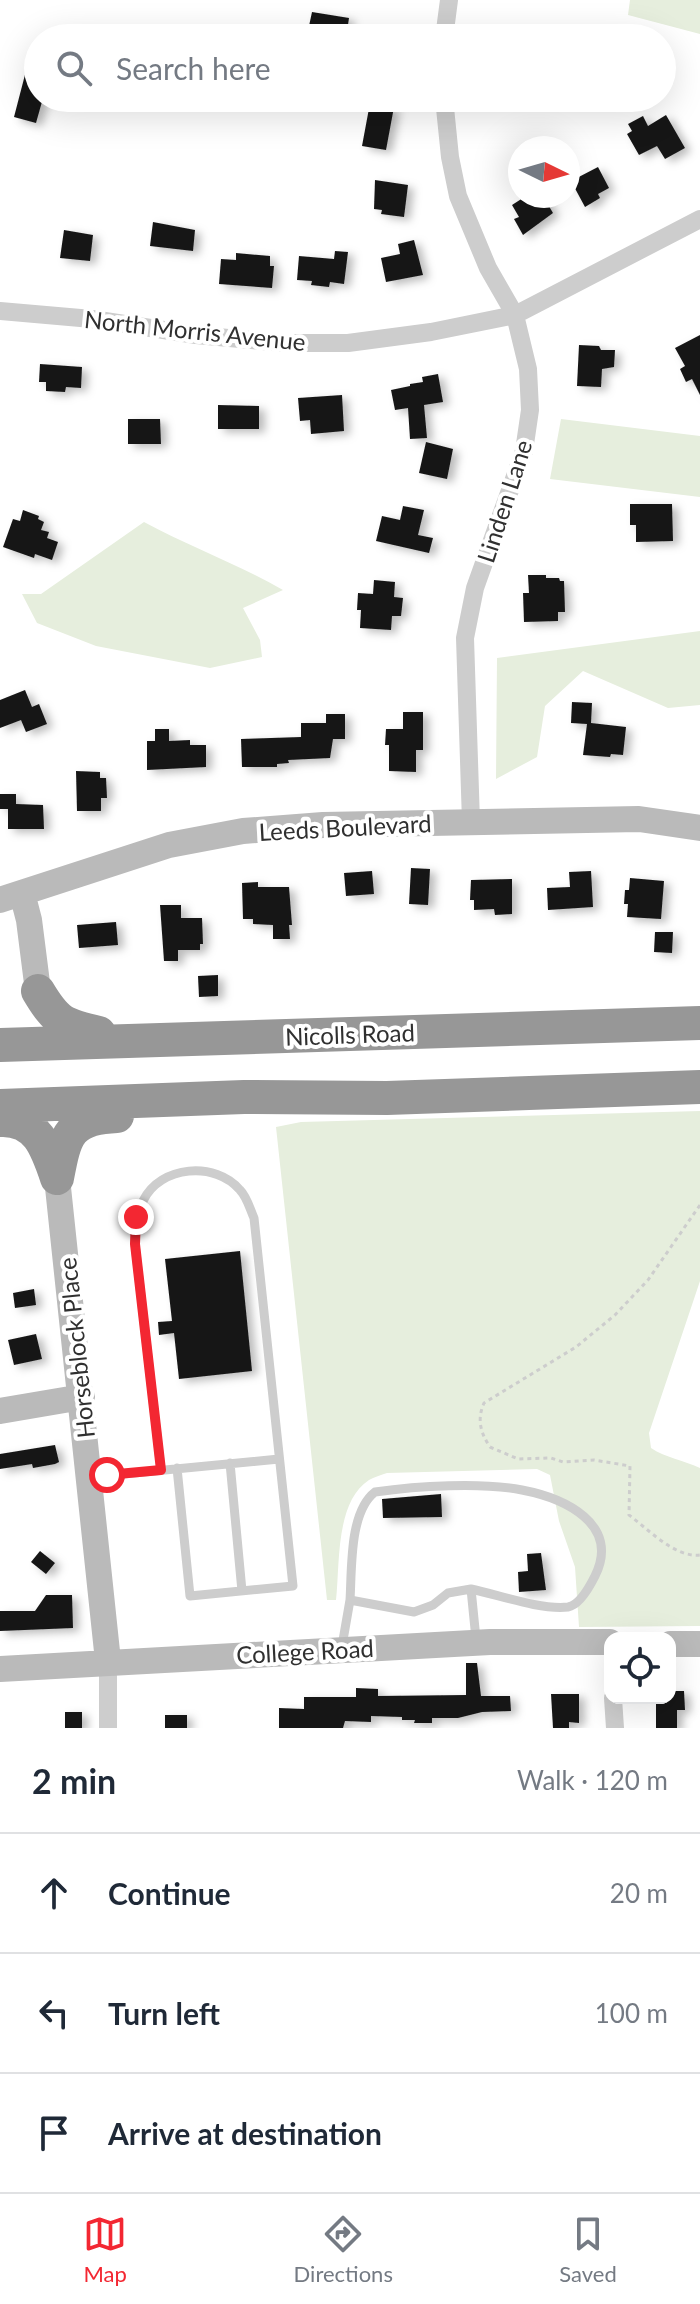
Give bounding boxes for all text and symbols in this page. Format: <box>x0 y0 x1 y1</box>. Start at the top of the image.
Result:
search box <box>24 24 676 112</box>
icon: search <box>52 46 96 90</box>
text: Search here <box>116 50 271 86</box>
north arrow <box>508 136 580 208</box>
street label: North Morris Avenue <box>83 304 307 356</box>
street label: Linden Lane <box>471 436 537 566</box>
street label: Leeds Boulevard <box>258 808 432 846</box>
street label: Nicolls Road <box>285 1017 415 1051</box>
route end <box>118 1199 154 1235</box>
street label: Horseblock Place <box>52 1256 100 1440</box>
route start <box>89 1457 125 1493</box>
map controls <box>604 1632 676 1704</box>
button: locate <box>604 1632 676 1704</box>
street label: College Road <box>235 1633 375 1669</box>
text: 2 min <box>32 1760 116 1801</box>
text: Walk · 120 m <box>517 1764 668 1796</box>
icon: ahead <box>32 1871 76 1915</box>
text: Continue <box>108 1875 231 1911</box>
text: 20 m <box>610 1877 668 1909</box>
icon: left <box>32 1991 76 2035</box>
text: Turn left <box>108 1995 220 2031</box>
text: 100 m <box>595 1997 668 2029</box>
icon: arrive <box>32 2111 76 2155</box>
text: Arrive at destination <box>108 2115 382 2151</box>
tab: Map <box>83 2212 127 2287</box>
tab: Directions <box>294 2212 393 2287</box>
tab: Saved <box>559 2212 617 2287</box>

